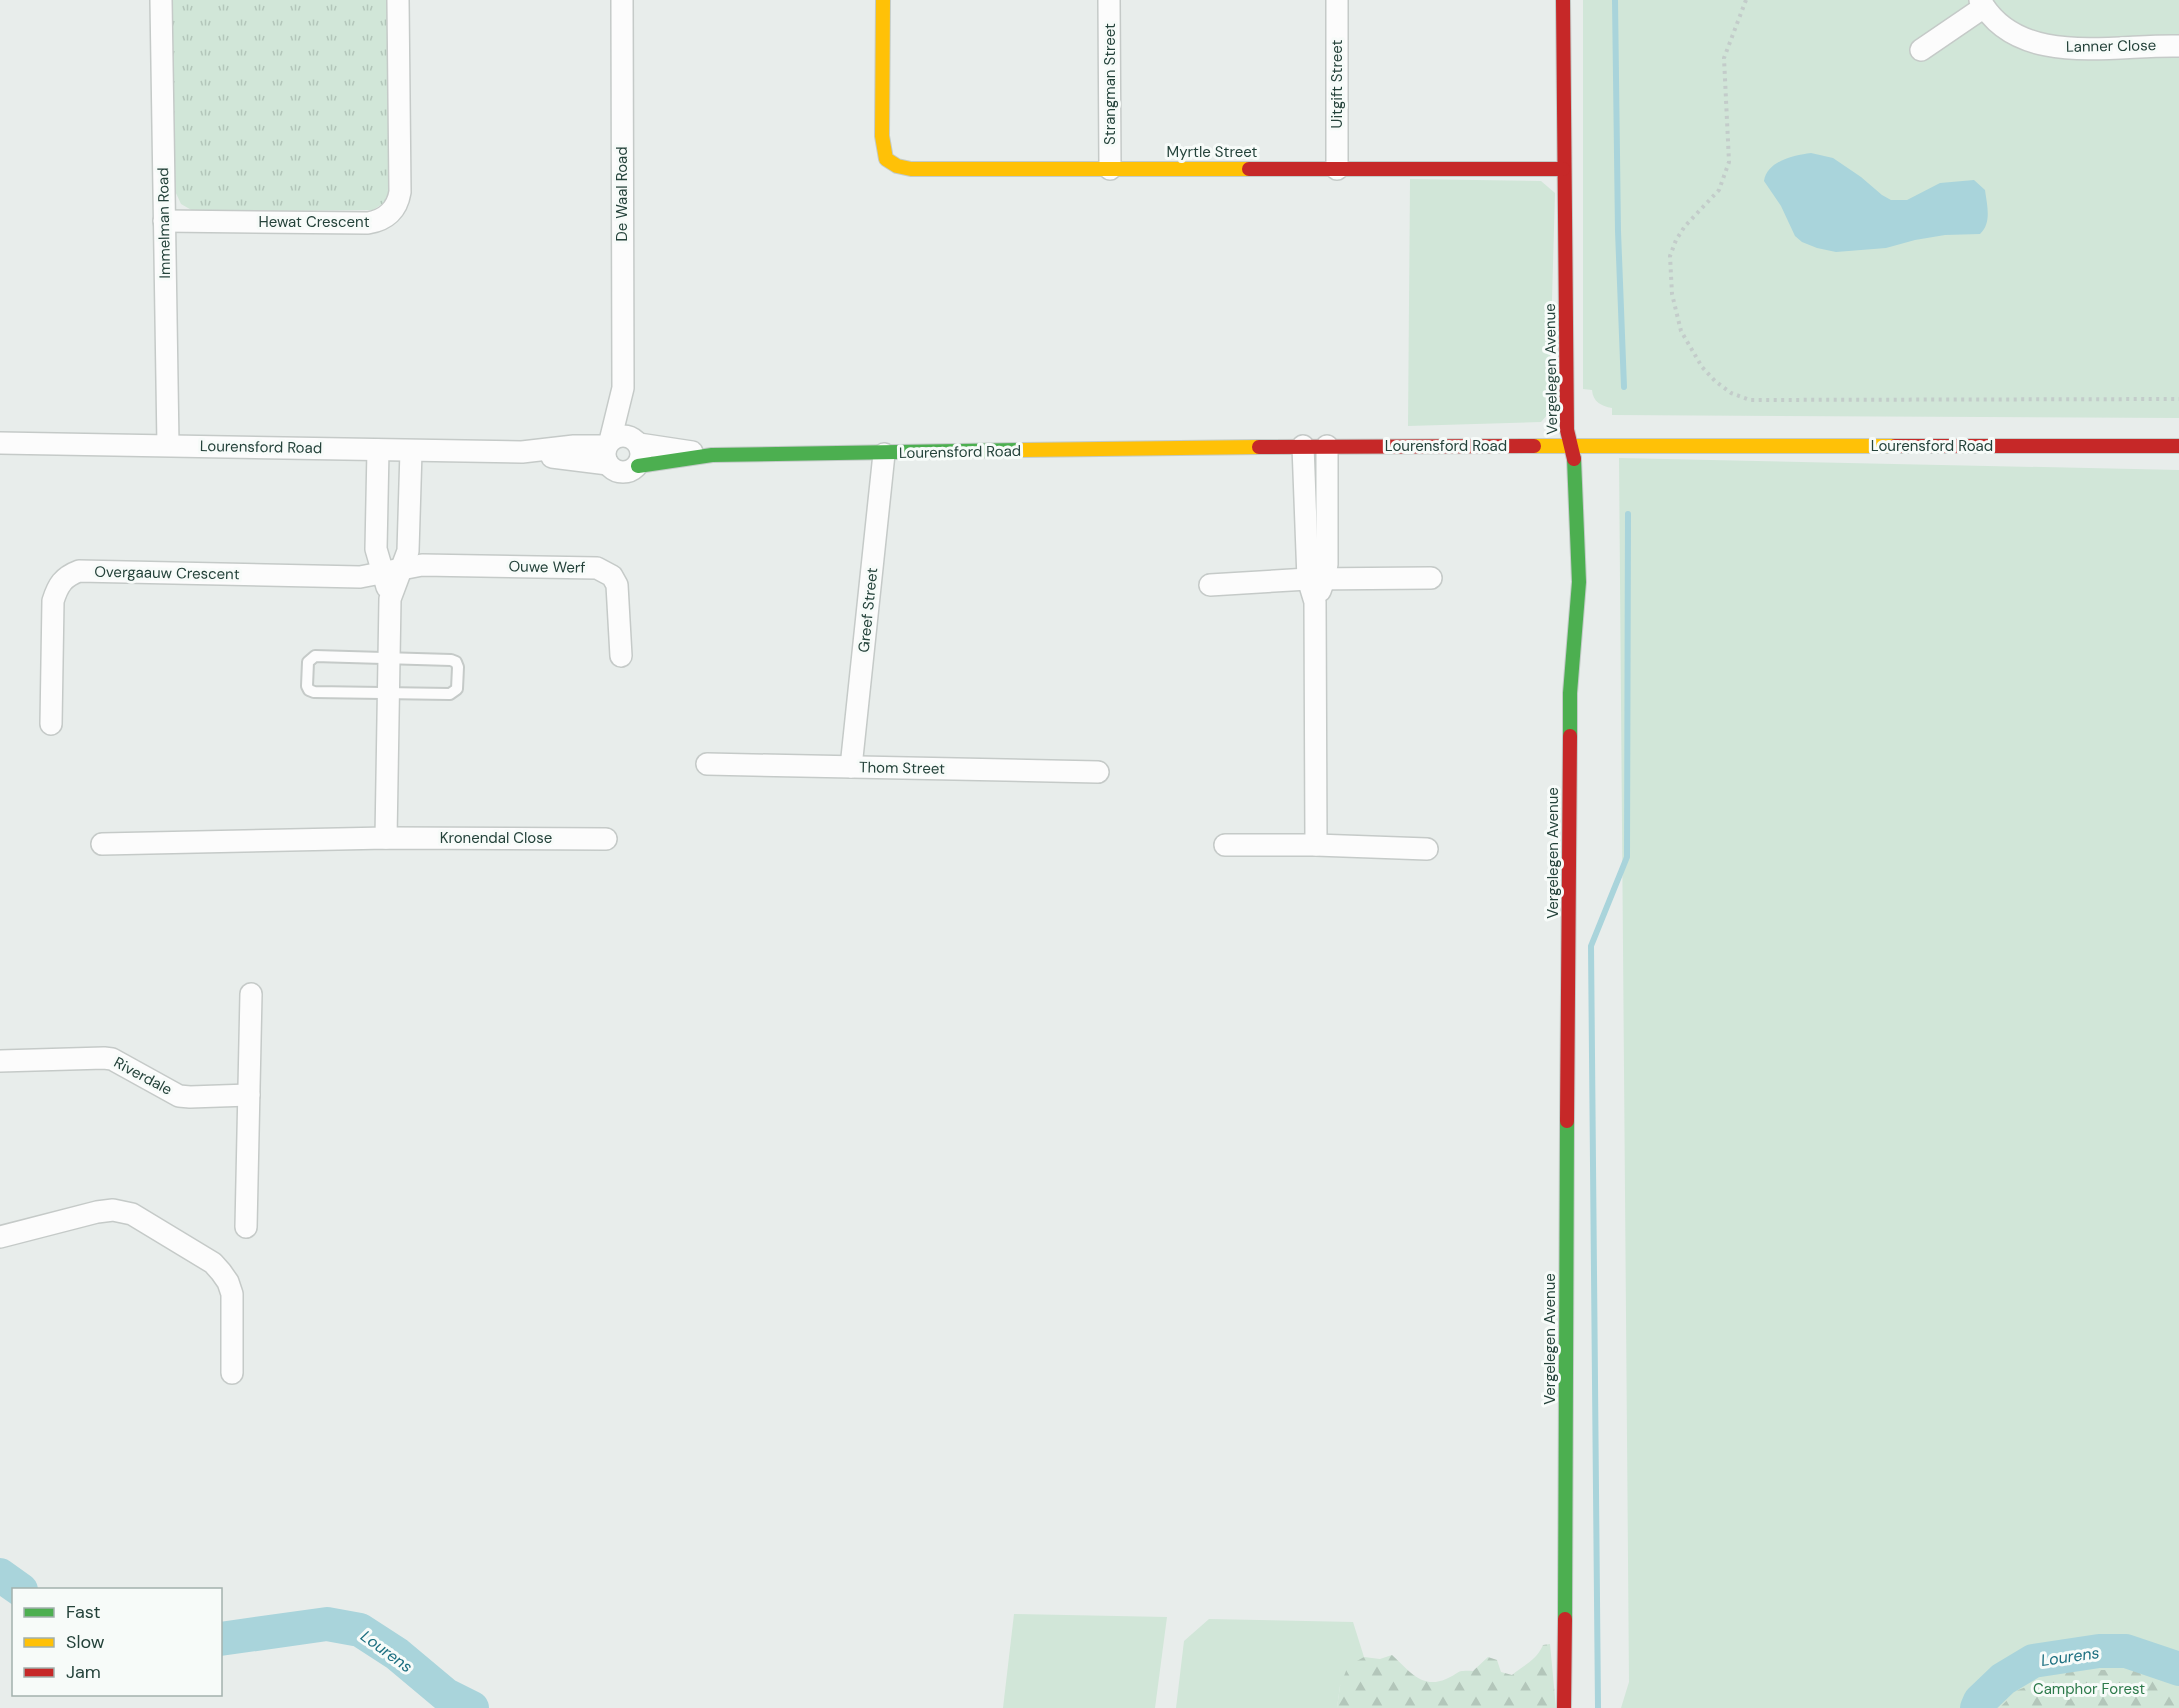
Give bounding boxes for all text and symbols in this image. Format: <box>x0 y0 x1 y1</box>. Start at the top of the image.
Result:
street label: Strangman Street <box>1100 23 1120 145</box>
street label: Lanner Close <box>2066 35 2156 57</box>
street label: Uitgift Street <box>1327 40 1347 128</box>
street label: Myrtle Street <box>1167 142 1257 162</box>
street label: De Waal Road <box>612 146 632 242</box>
street label: Immelman Road <box>153 167 175 279</box>
street label: Hewat Crescent <box>258 212 370 232</box>
street label: Vergelegen Avenue <box>1540 303 1562 435</box>
street label: Lourensford Road <box>200 436 322 458</box>
street label: Lourensford Road <box>1385 436 1507 456</box>
street label: Lourensford Road <box>1871 436 1993 456</box>
street label: Lourensford Road <box>899 441 1021 463</box>
street label: Ouwe Werf <box>508 556 586 578</box>
street label: Overgaauw Crescent <box>94 562 240 584</box>
street label: Greef Street <box>854 566 882 653</box>
street label: Thom Street <box>859 757 945 779</box>
street label: Vergelegen Avenue <box>1543 787 1563 919</box>
street label: Kronendal Close <box>440 828 552 848</box>
street label: Riverdale <box>110 1052 176 1100</box>
street label: Vergelegen Avenue <box>1540 1273 1560 1405</box>
legend <box>12 1588 222 1696</box>
text: Fast <box>66 1600 101 1624</box>
water label: Lourens <box>357 1626 417 1677</box>
text: Slow <box>66 1630 105 1654</box>
water label: Lourens <box>2039 1642 2101 1671</box>
text: Jam <box>66 1660 101 1684</box>
park label: Camphor Forest <box>2033 1679 2145 1699</box>

